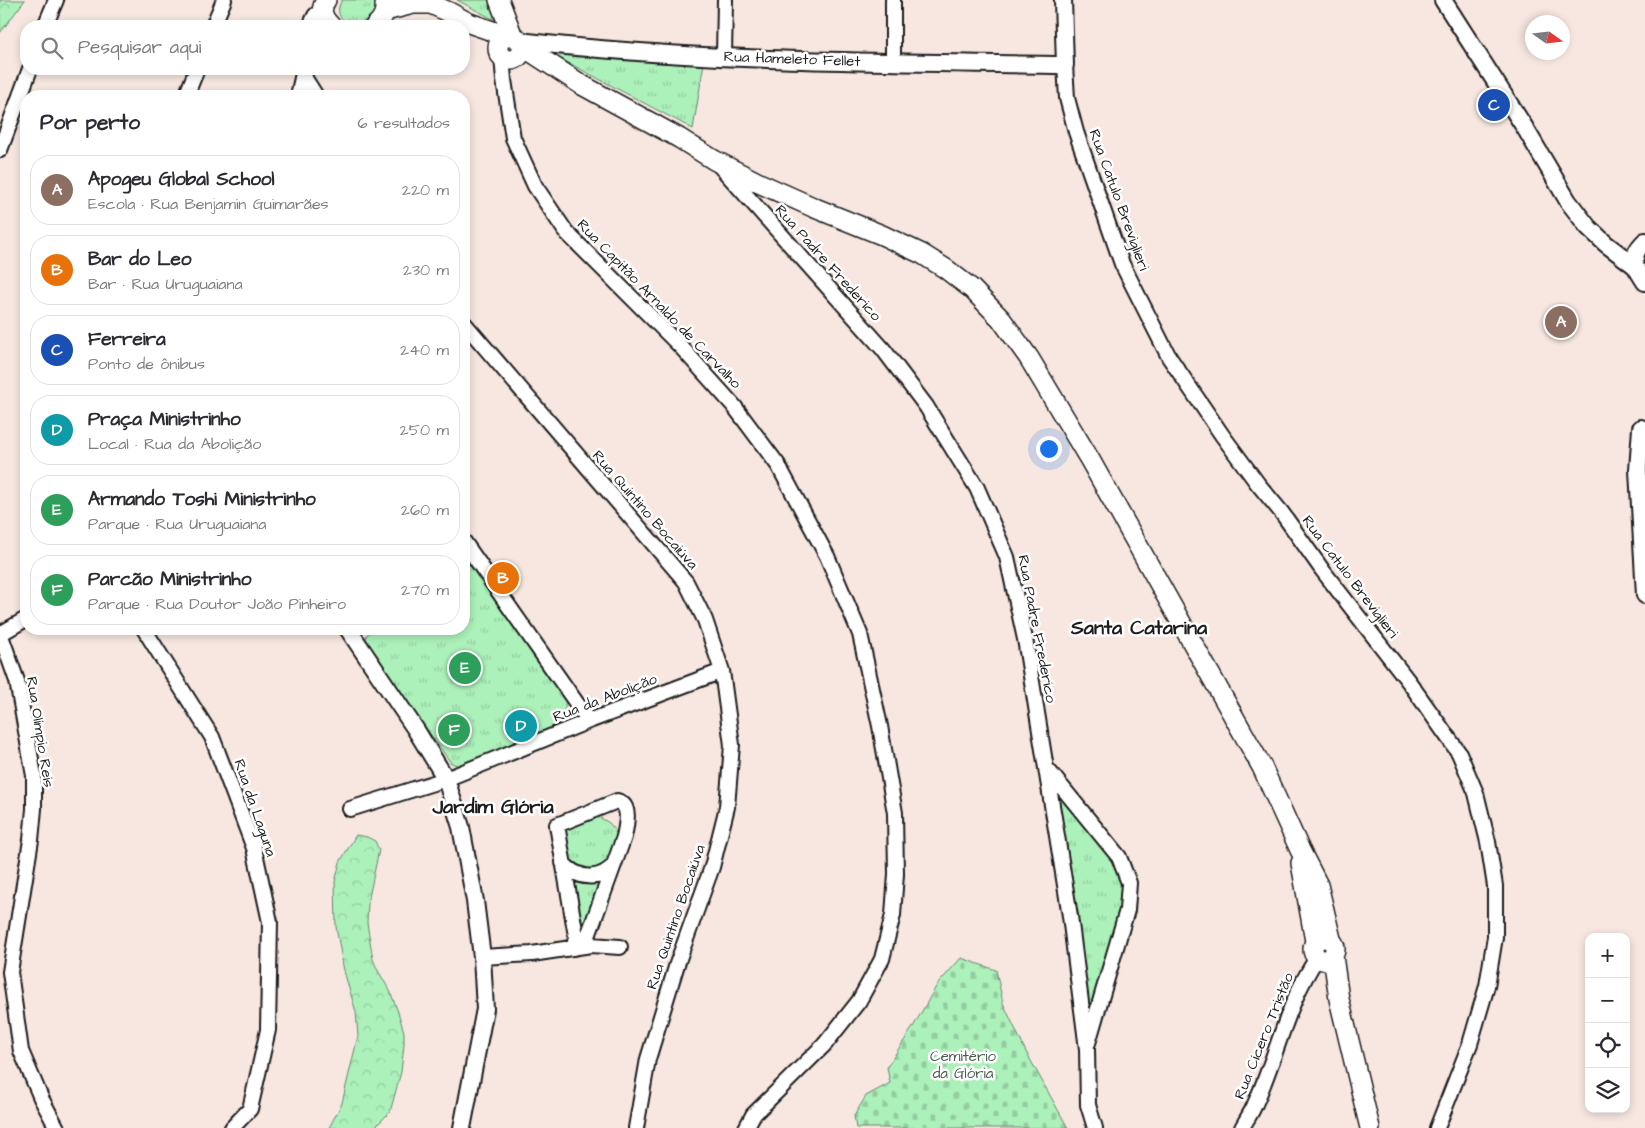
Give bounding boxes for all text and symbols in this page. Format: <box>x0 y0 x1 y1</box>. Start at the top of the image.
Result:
north arrow <box>1525 15 1570 60</box>
search box <box>20 20 470 75</box>
icon: search <box>38 34 66 62</box>
text: Pesquisar aqui <box>78 34 201 61</box>
street label: Rua Hameleto Fellet <box>723 46 861 72</box>
pin: C <box>1478 86 1510 124</box>
text: Por perto <box>40 108 140 137</box>
text: 6 resultados <box>358 112 450 134</box>
street label: Rua Catulo Breviglieri <box>1083 126 1155 275</box>
text: Apogeu Global School <box>88 166 275 193</box>
text: A <box>52 179 62 201</box>
text: 220 m <box>402 179 449 201</box>
text: Escola · Rua Benjamin Guimarães <box>88 193 329 215</box>
street label: Rua Padre Frederico <box>770 200 886 326</box>
street label: Rua Capitão Arnaldo de Carvalho <box>572 215 746 394</box>
text: Bar do Leo <box>88 246 191 273</box>
text: B <box>51 259 63 281</box>
text: 230 m <box>403 259 449 281</box>
text: Bar · Rua Uruguaiana <box>88 273 243 295</box>
pin: A <box>1545 303 1577 341</box>
text: Ferreira <box>88 326 166 353</box>
text: C <box>51 339 63 361</box>
text: 240 m <box>400 339 449 361</box>
text: Ponto de ônibus <box>88 353 205 375</box>
text: Praça Ministrinho <box>88 406 241 433</box>
text: D <box>52 419 62 441</box>
text: 250 m <box>400 419 449 441</box>
text: Local · Rua da Abolição <box>88 433 261 455</box>
your location <box>1036 436 1062 462</box>
street label: Rua Quintino Bocaiúva <box>587 446 703 574</box>
text: Armando Toshi Ministrinho <box>88 486 316 513</box>
text: E <box>52 499 62 521</box>
text: 260 m <box>401 499 449 521</box>
street label: Rua Catulo Breviglieri <box>1296 511 1404 644</box>
text: Parque · Rua Uruguaiana <box>88 513 266 535</box>
street label: Rua Padre Frederico <box>1012 553 1062 705</box>
pin: B <box>487 559 519 597</box>
text: Parcão Ministrinho <box>88 566 251 593</box>
text: F <box>51 579 63 601</box>
text: 270 m <box>401 579 449 601</box>
text: Parque · Rua Doutor João Pinheiro <box>88 593 346 615</box>
district label: Santa Catarina <box>1070 614 1208 642</box>
pin: E <box>449 649 481 687</box>
street label: Rua da Abolição <box>550 668 661 728</box>
street label: Rua Olímpio Reis <box>21 675 59 789</box>
pin: D <box>505 707 537 745</box>
pin: F <box>438 711 470 749</box>
street label: Rua da Laguna <box>228 756 282 860</box>
district label: Jardim Glória <box>431 793 554 821</box>
street label: Rua Quintino Bocaiúva <box>641 841 711 992</box>
map controls <box>1585 933 1630 1113</box>
button: + <box>1585 933 1630 978</box>
street label: Rua Cícero Tristão <box>1229 969 1299 1102</box>
button: − <box>1585 978 1630 1023</box>
button: locate <box>1585 1023 1630 1068</box>
park label: Cemitério da Glória <box>930 1046 996 1084</box>
button: layers <box>1585 1068 1630 1113</box>

